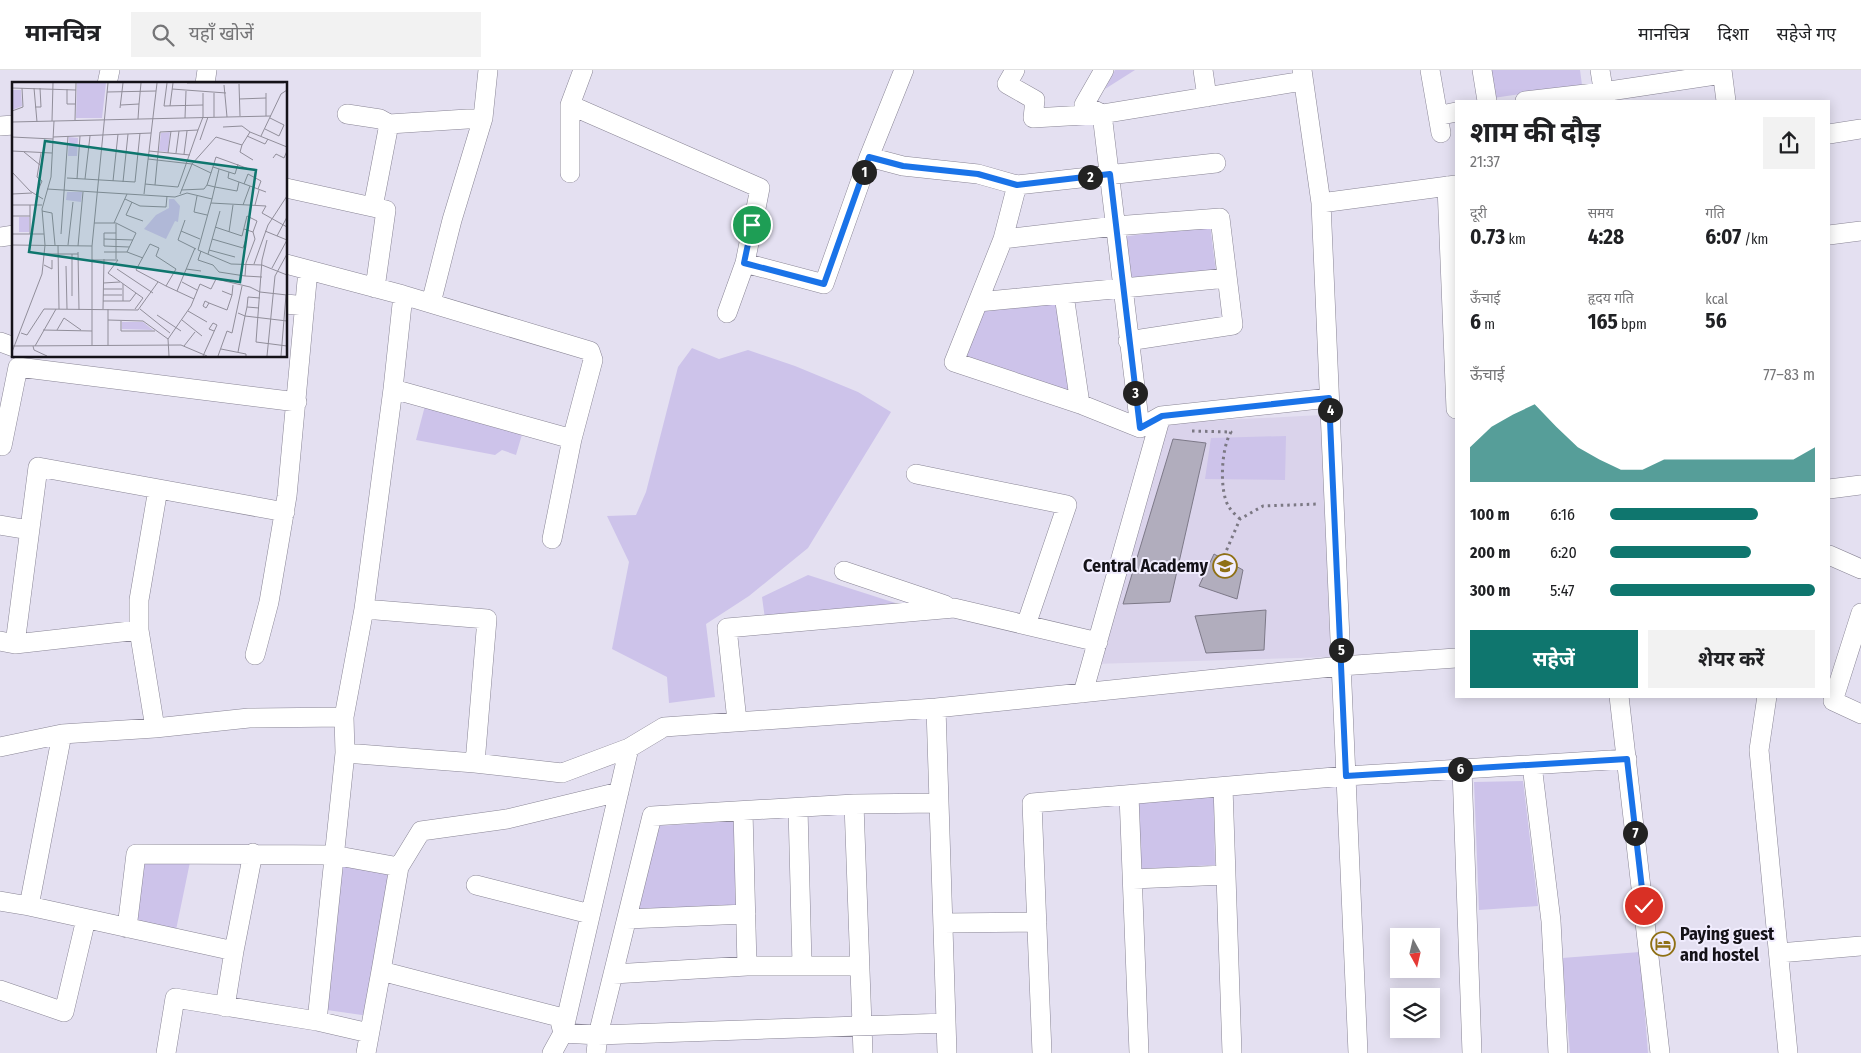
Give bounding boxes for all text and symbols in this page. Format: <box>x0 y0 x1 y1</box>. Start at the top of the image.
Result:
search box <box>131 12 481 57</box>
text: मानचित्र <box>25 19 101 47</box>
icon: search <box>149 21 177 49</box>
text: यहाँ खोजें <box>189 22 254 45</box>
text: मानचित्र <box>1638 23 1689 45</box>
text: दिशा <box>1717 23 1749 45</box>
text: सहेजे गए <box>1777 23 1836 45</box>
inset map <box>12 82 288 358</box>
text: शाम की दौड़ <box>1470 116 1601 149</box>
button: share <box>1763 117 1815 169</box>
text: 21:37 <box>1470 152 1500 171</box>
pin: 1 <box>852 160 876 184</box>
text: 1 <box>862 164 867 181</box>
pin: 2 <box>1078 164 1102 190</box>
text: 2 <box>1087 169 1094 186</box>
pin <box>731 204 773 246</box>
text: दूरी <box>1470 205 1487 222</box>
text: समय <box>1588 205 1614 222</box>
text: गति <box>1705 205 1725 222</box>
icon: arrive <box>738 211 766 239</box>
text: 0.73 <box>1470 224 1505 250</box>
text: 4:28 <box>1588 224 1624 250</box>
text: 6:07 <box>1705 224 1741 250</box>
text: km <box>1505 231 1526 248</box>
text: /km <box>1741 231 1768 248</box>
text: ऊँचाई <box>1470 290 1500 307</box>
text: हृदय गति <box>1588 290 1634 307</box>
text: kcal <box>1705 291 1728 308</box>
text: 56 <box>1705 308 1727 334</box>
text: 6 <box>1470 309 1481 335</box>
text: 165 <box>1588 309 1618 335</box>
text: m <box>1481 316 1495 333</box>
text: bpm <box>1618 316 1647 333</box>
text: ऊँचाई <box>1470 365 1505 384</box>
text: 77–83 m <box>1763 365 1815 384</box>
pin: 3 <box>1122 380 1148 406</box>
text: 3 <box>1132 385 1139 402</box>
pin: 4 <box>1318 398 1342 422</box>
text: 4 <box>1327 402 1334 419</box>
text: 100 m <box>1470 505 1510 524</box>
text: 6:16 <box>1550 505 1575 524</box>
text: 200 m <box>1470 543 1510 562</box>
text: 6:20 <box>1550 543 1577 562</box>
school or university icon: Central Academy <box>1212 553 1238 579</box>
place label: Central Academy <box>1083 555 1208 577</box>
text: 300 m <box>1470 581 1511 600</box>
text: 5:47 <box>1550 581 1575 600</box>
button: सहेजें <box>1470 630 1638 688</box>
button: शेयर करें <box>1648 630 1815 688</box>
pin: 5 <box>1328 638 1354 662</box>
text: 5 <box>1338 642 1345 659</box>
pin: 6 <box>1448 756 1472 782</box>
text: 6 <box>1457 761 1464 778</box>
pin: 7 <box>1622 820 1648 846</box>
text: 7 <box>1633 825 1638 842</box>
pin <box>1623 885 1665 927</box>
icon: check <box>1630 892 1658 920</box>
place label: Paying guest and hostel <box>1680 923 1775 966</box>
north arrow <box>1390 928 1440 978</box>
map controls <box>1390 928 1440 1038</box>
hotel icon: Paying guest and hostel <box>1650 931 1676 957</box>
button: layers <box>1390 988 1440 1038</box>

